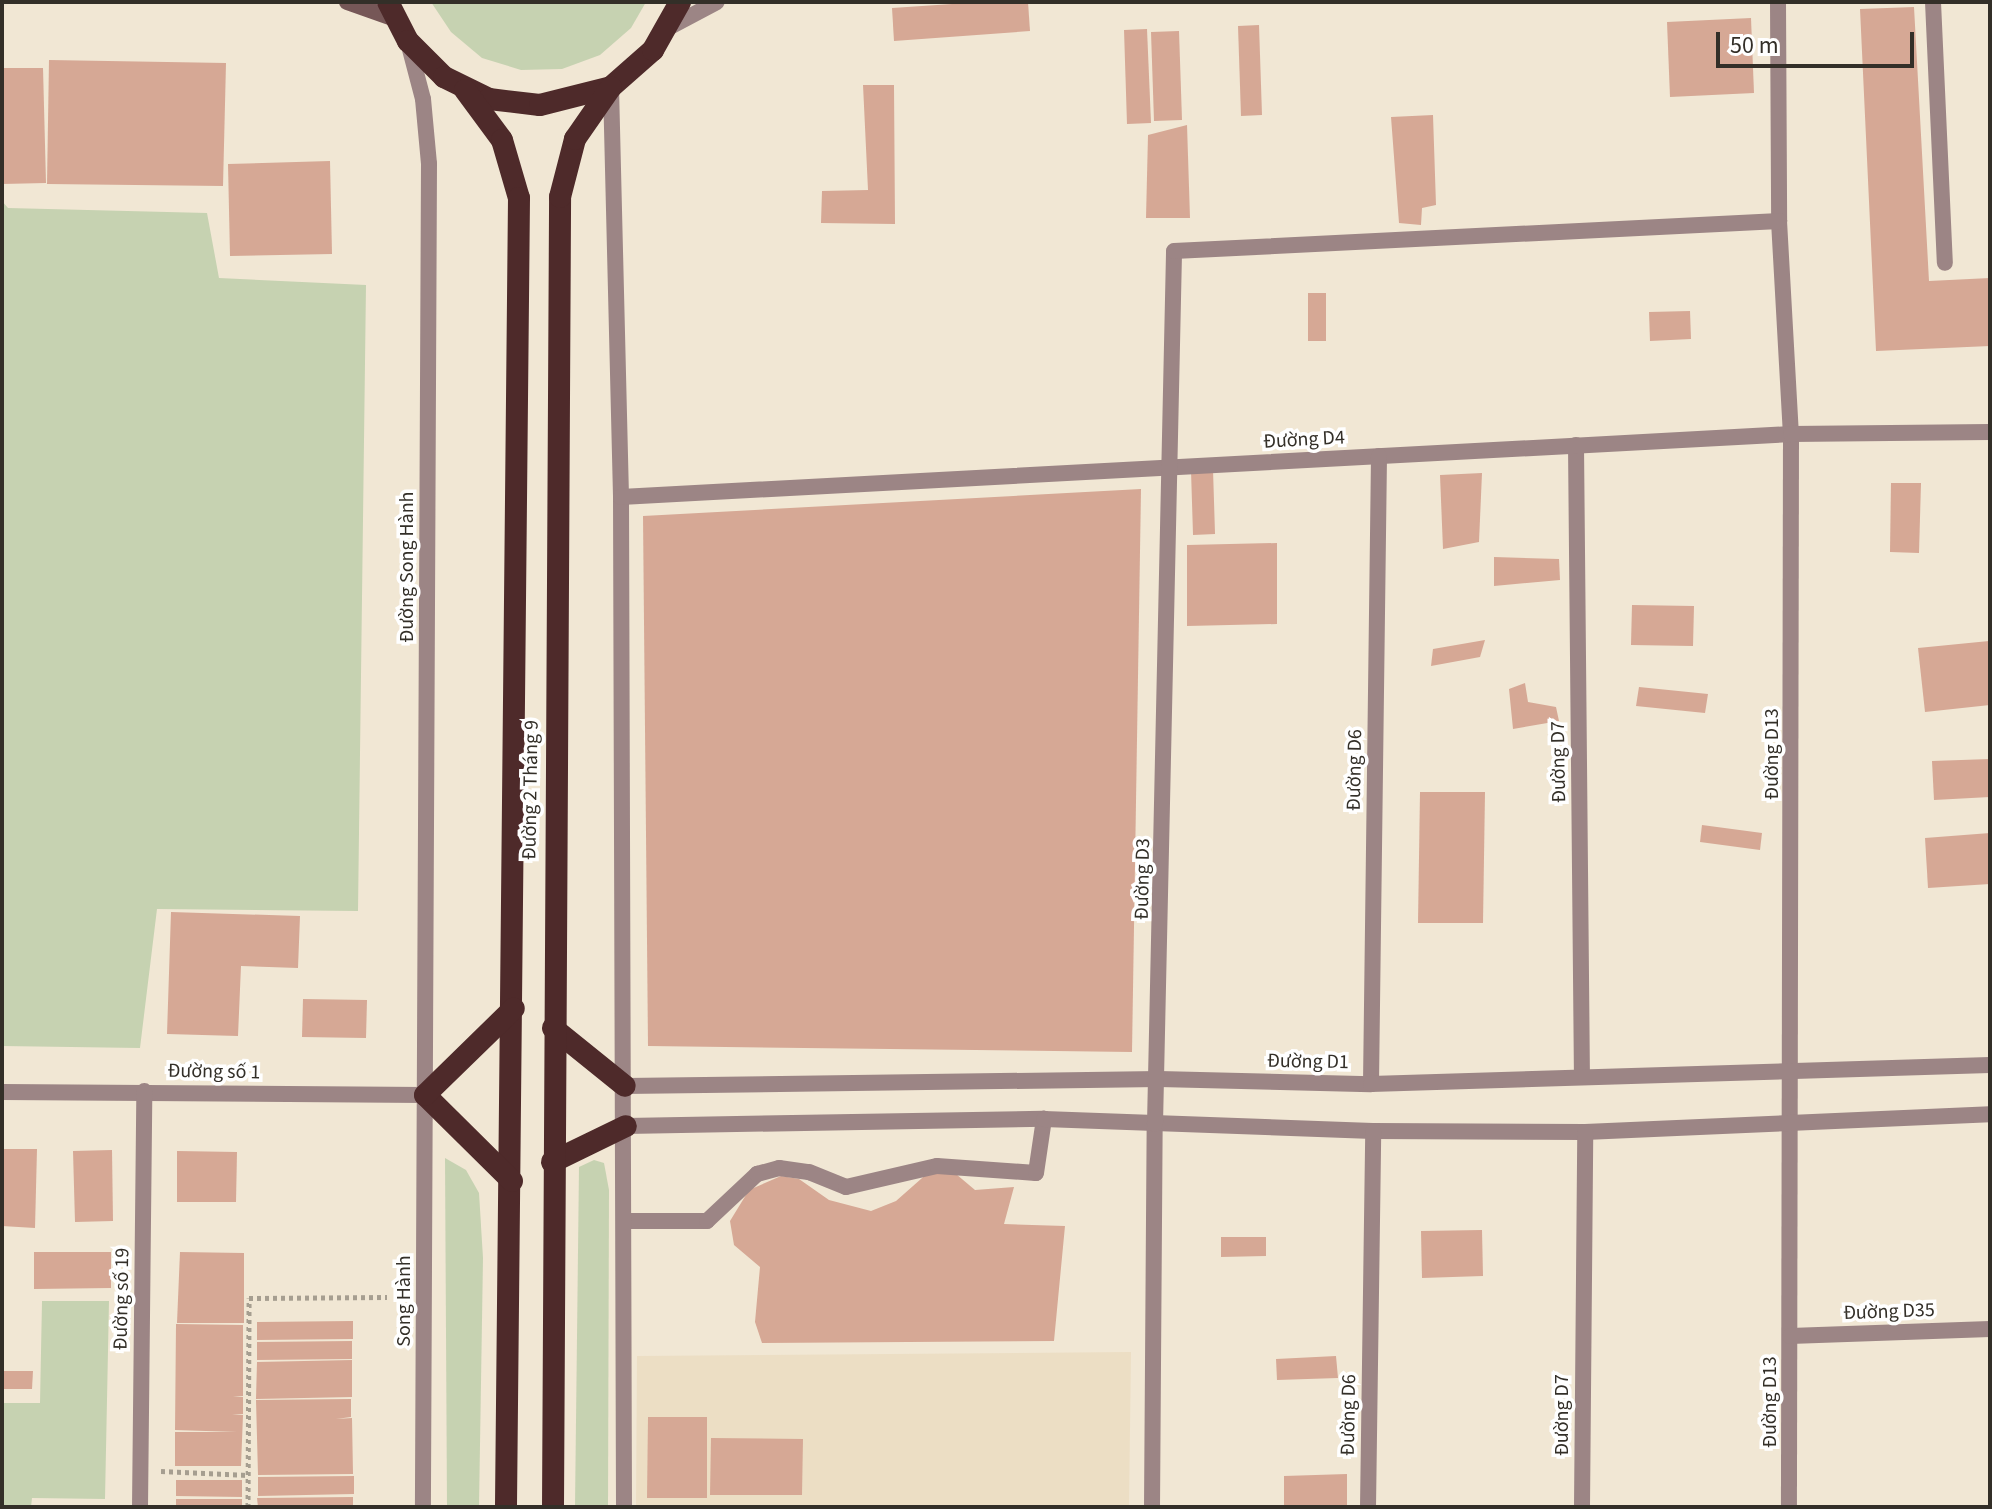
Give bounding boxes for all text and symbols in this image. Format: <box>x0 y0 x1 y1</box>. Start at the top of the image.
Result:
scale bar <box>1720 16 1918 66</box>
text: 50 m <box>1730 28 1779 63</box>
street label: Đường D4 <box>1263 426 1345 454</box>
street label: Đường Song Hành <box>395 492 419 642</box>
street label: Đường D13 <box>1760 708 1784 800</box>
street label: Đường 2 Tháng 9 <box>518 720 544 860</box>
street label: Đường D7 <box>1546 721 1572 803</box>
street label: Đường D6 <box>1342 729 1368 811</box>
street label: Đường D3 <box>1130 838 1156 920</box>
street label: Đường D1 <box>1267 1049 1349 1075</box>
street label: Đường số 1 <box>167 1059 261 1085</box>
street label: Đường số 19 <box>109 1248 135 1350</box>
street label: Song Hành <box>392 1255 416 1347</box>
street label: Đường D35 <box>1843 1298 1935 1326</box>
street label: Đường D13 <box>1758 1356 1782 1448</box>
street label: Đường D6 <box>1336 1374 1362 1456</box>
street label: Đường D7 <box>1550 1374 1574 1456</box>

